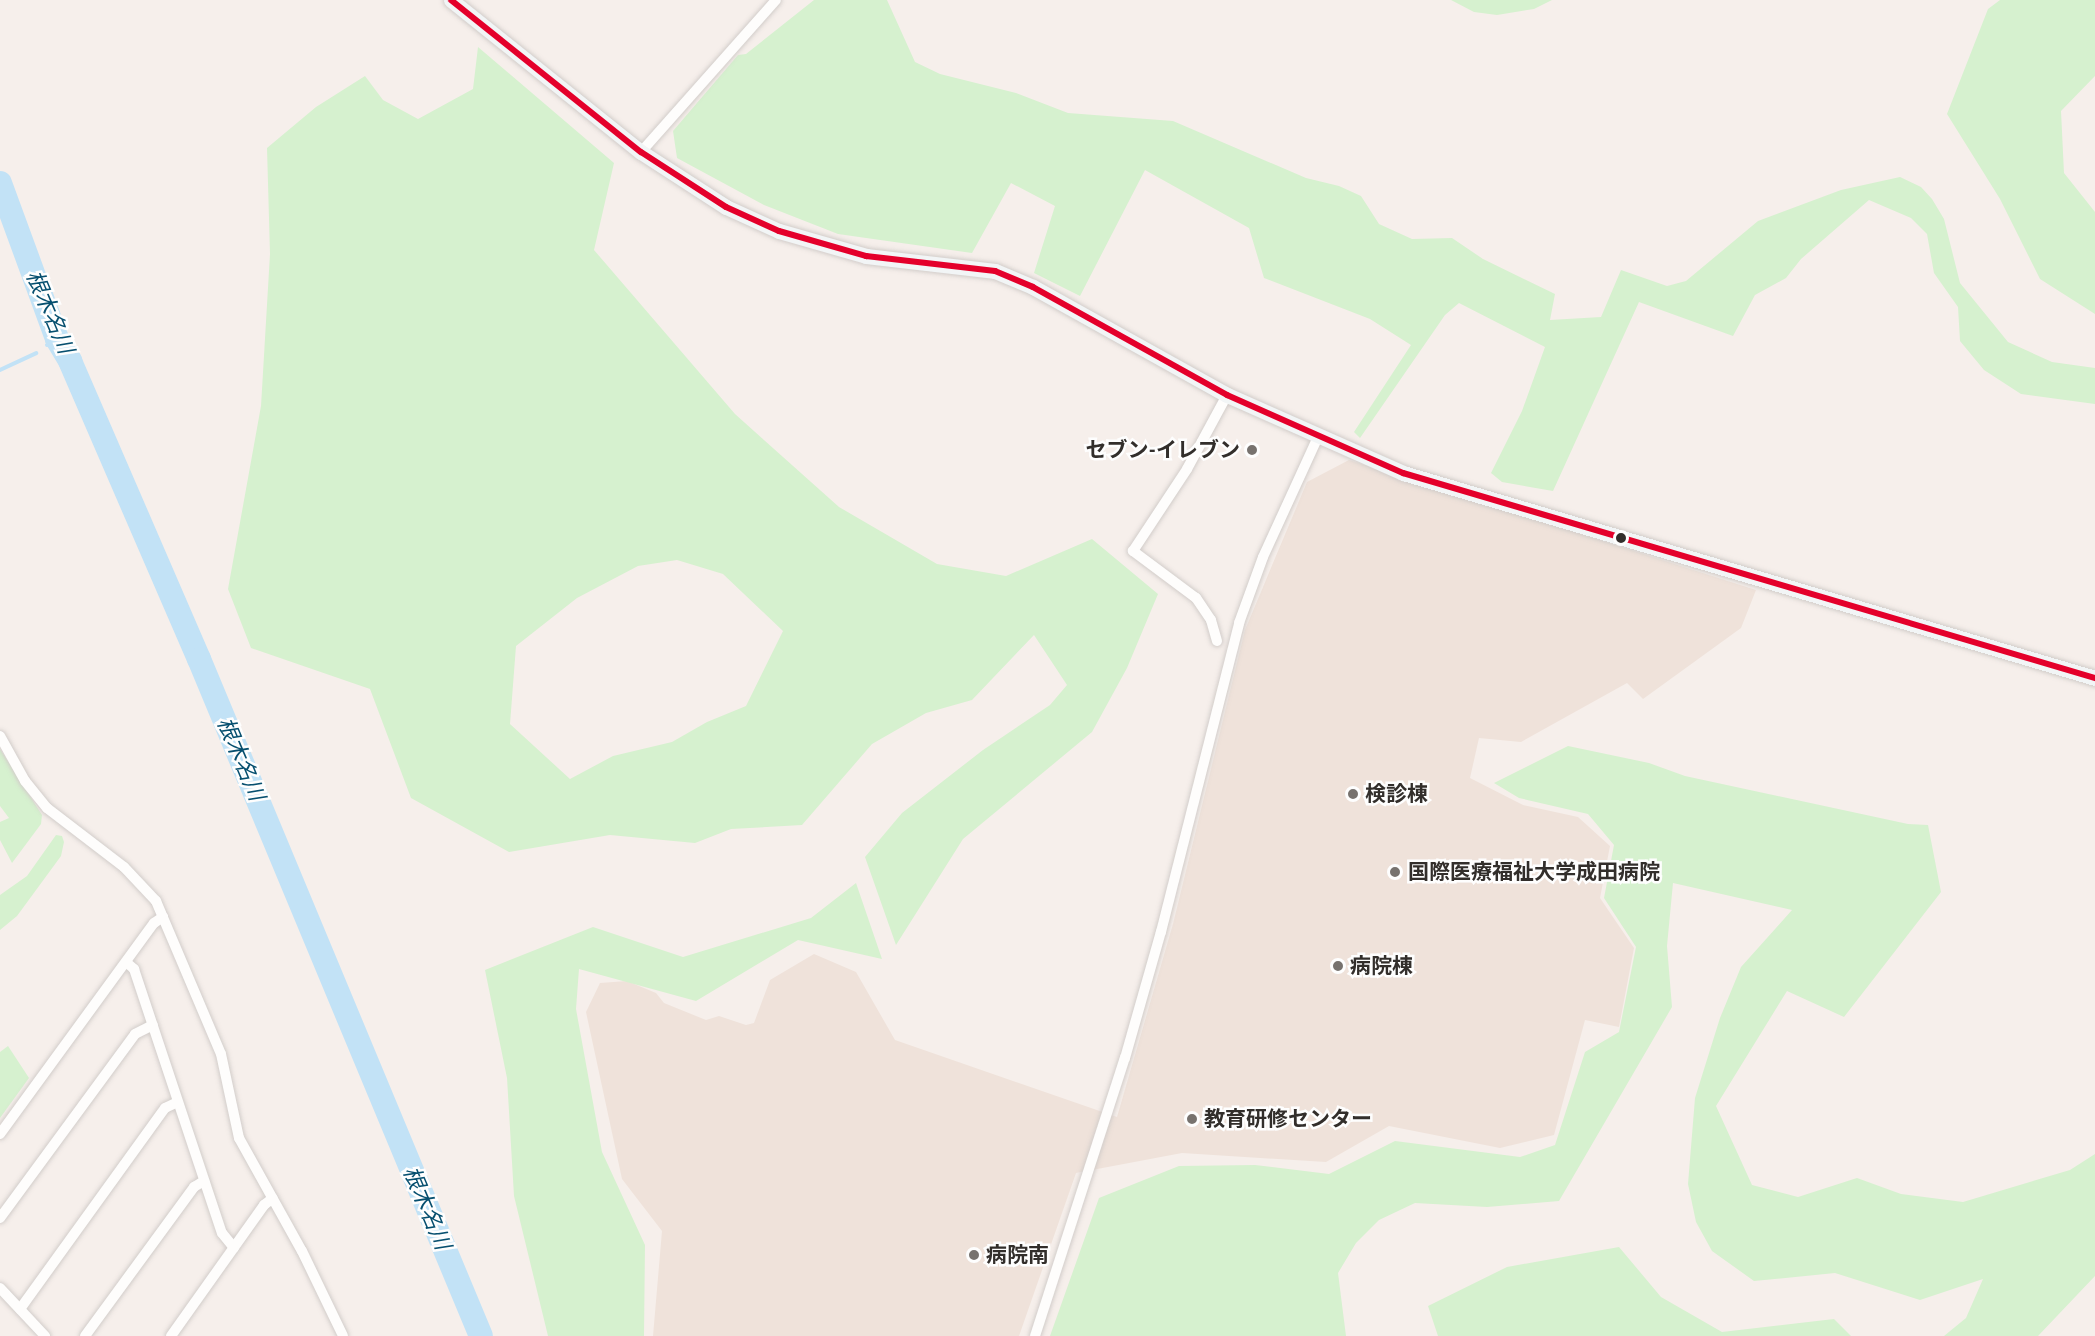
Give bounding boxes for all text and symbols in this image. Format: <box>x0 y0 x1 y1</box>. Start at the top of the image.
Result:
water label: 根木名川 <box>21 266 79 358</box>
place label: セブン-イレブン <box>1085 437 1240 463</box>
marker: セブン-イレブン <box>1245 443 1259 457</box>
unlabelled marker <box>1615 532 1627 544</box>
water label: 根木名川 <box>212 713 270 805</box>
place label: 検診棟 <box>1365 781 1428 807</box>
marker: 検診棟 <box>1346 787 1360 801</box>
place label: 国際医療福祉大学成田病院 <box>1408 859 1660 885</box>
marker: 国際医療福祉大学成田病院 <box>1386 863 1404 881</box>
place label: 病院棟 <box>1350 953 1413 979</box>
marker: 病院棟 <box>1331 959 1345 973</box>
place label: 教育研修センター <box>1204 1106 1372 1132</box>
marker: 教育研修センター <box>1185 1112 1199 1126</box>
water label: 根木名川 <box>398 1162 456 1254</box>
place label: 病院南 <box>986 1242 1049 1268</box>
marker: 病院南 <box>967 1248 981 1262</box>

